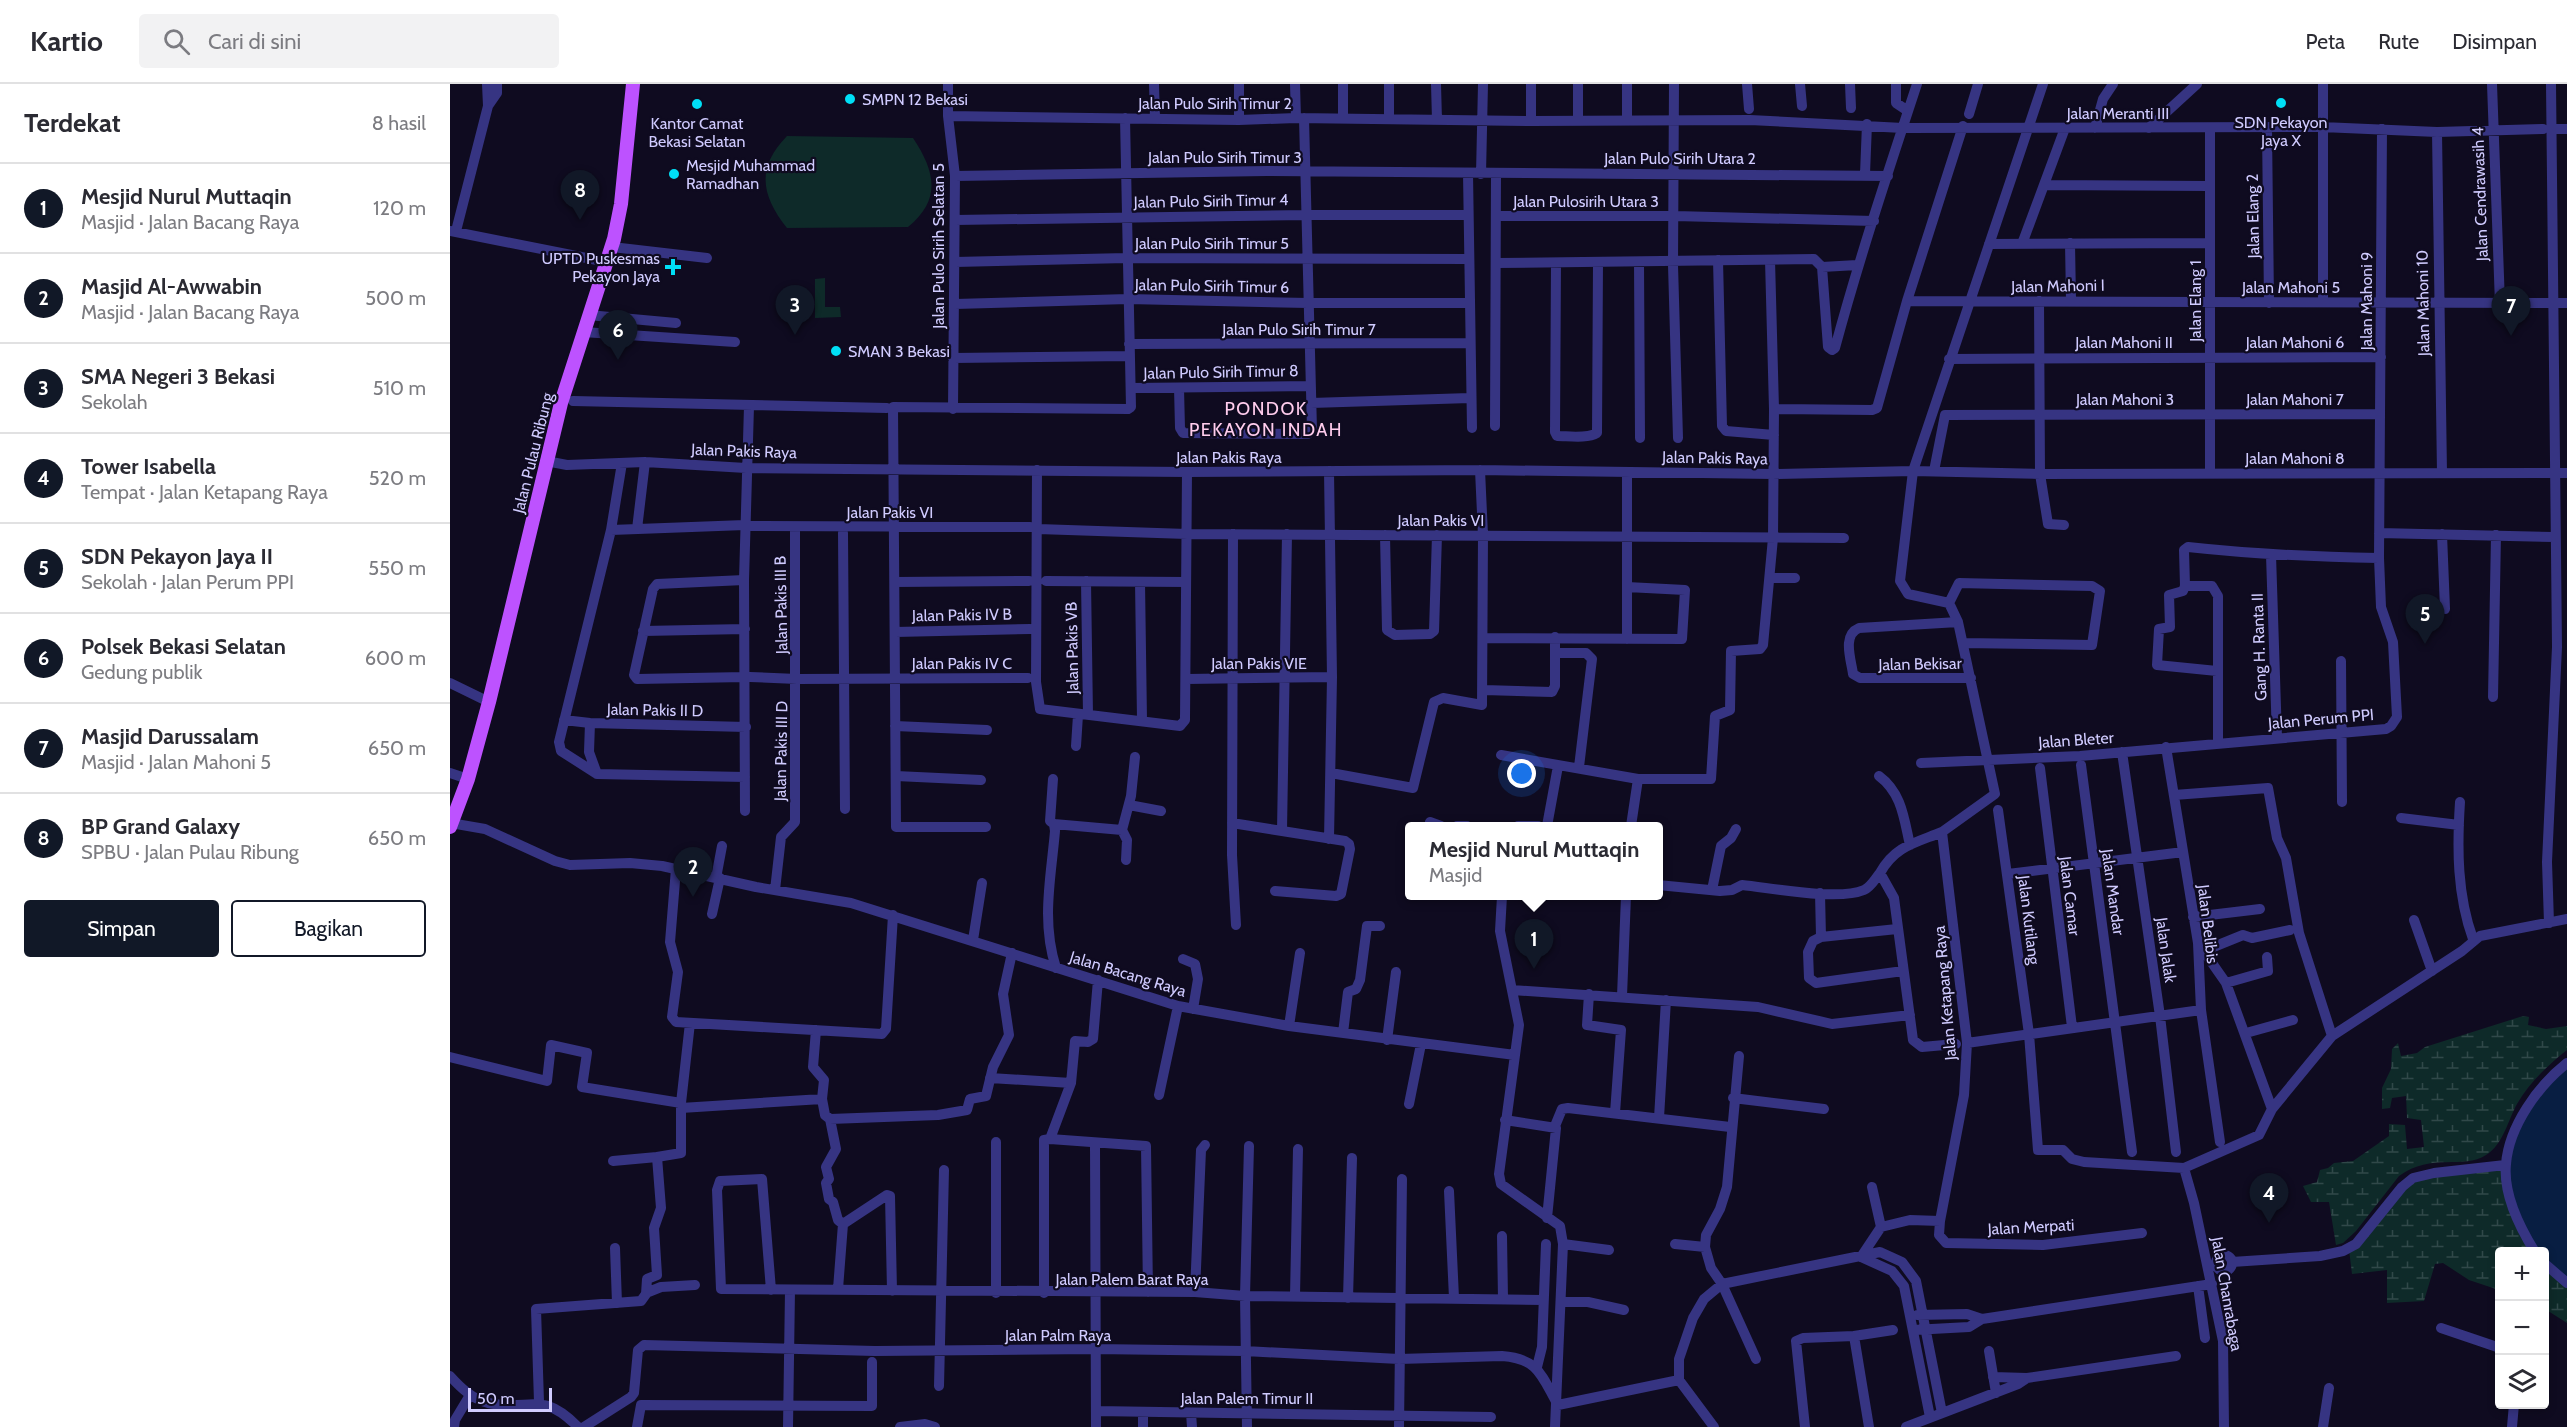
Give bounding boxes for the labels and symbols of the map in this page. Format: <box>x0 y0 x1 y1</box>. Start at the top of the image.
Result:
place label: SMPN 12 Bekasi <box>862 90 968 109</box>
marker: SMPN 12 Bekasi <box>843 92 857 106</box>
street label: Jalan Pulo Sirih Timur 2 <box>1137 94 1292 113</box>
marker: SDN Pekayon Jaya X <box>2274 96 2288 110</box>
marker: Kantor Camat Bekasi Selatan <box>690 97 704 111</box>
street label: Jalan Meranti III <box>2066 104 2169 123</box>
place label: SDN Pekayon Jaya X <box>2234 113 2328 150</box>
place label: Kantor Camat Bekasi Selatan <box>649 114 746 151</box>
street label: Jalan Cendrawasih 4 <box>2468 126 2492 263</box>
street label: Jalan Pulo Sirih Timur 3 <box>1147 148 1302 167</box>
street label: Jalan Pulo Sirih Utara 2 <box>1603 149 1756 168</box>
place label: Mesjid Muhammad Ramadhan <box>686 156 815 193</box>
street label: Jalan Pulo Sirih Selatan 5 <box>929 163 948 330</box>
marker: Mesjid Muhammad Ramadhan <box>667 167 681 181</box>
pin: 8 <box>560 170 600 220</box>
street label: Jalan Elang 2 <box>2243 173 2263 260</box>
street label: Jalan Pulo Sirih Timur 4 <box>1133 190 1288 212</box>
street label: Jalan Pulosirih Utara 3 <box>1512 192 1659 211</box>
street label: Jalan Pulo Sirih Timur 5 <box>1134 234 1289 253</box>
place label: UPTD Puskesmas Pekayon Jaya <box>541 249 660 286</box>
street label: Jalan Mahoni 10 <box>2413 250 2433 357</box>
street label: Jalan Mahoni 9 <box>2357 252 2376 351</box>
marker: UPTD Puskesmas Pekayon Jaya <box>664 258 682 276</box>
street label: Jalan Elang 1 <box>2186 260 2205 343</box>
street label: Jalan Pulo Sirih Timur 6 <box>1134 275 1289 297</box>
street label: Jalan Mahoni I <box>2010 276 2105 296</box>
street label: Jalan Mahoni 5 <box>2241 278 2340 297</box>
pin: 3 <box>776 286 814 335</box>
pin: 7 <box>2492 286 2530 336</box>
pin: 6 <box>598 310 638 360</box>
street label: Jalan Pulo Sirih Timur 7 <box>1221 320 1376 339</box>
street label: Jalan Mahoni II <box>2074 333 2173 352</box>
street label: Jalan Mahoni 6 <box>2245 333 2344 352</box>
place label: SMAN 3 Bekasi <box>848 342 950 361</box>
marker: SMAN 3 Bekasi <box>829 344 843 358</box>
street label: Jalan Pulo Sirih Timur 8 <box>1142 361 1299 383</box>
street label: Jalan Pulau Ribung <box>509 390 557 516</box>
street label: Jalan Mahoni 3 <box>2075 390 2174 409</box>
street label: Jalan Mahoni 7 <box>2245 390 2344 409</box>
district label: PONDOK PEKAYON INDAH <box>1189 398 1343 441</box>
street label: Jalan Pakis Raya <box>690 440 797 462</box>
street label: Jalan Pakis Raya <box>1175 448 1282 467</box>
street label: Jalan Pakis Raya <box>1661 448 1768 468</box>
street label: Jalan Mahoni 8 <box>2244 449 2345 468</box>
street label: Jalan Pakis VI <box>846 503 933 522</box>
street label: Jalan Pakis VI <box>1397 511 1484 530</box>
street label: Jalan Pakis III B <box>771 555 791 655</box>
street label: Gang H. Ranta II <box>2248 593 2270 701</box>
pin: 5 <box>2406 594 2444 644</box>
street label: Jalan Pakis VB <box>1062 601 1082 695</box>
street label: Jalan Pakis IV B <box>911 605 1013 625</box>
street label: Jalan Pakis IV C <box>911 654 1012 673</box>
street label: Jalan Pakis VIE <box>1210 654 1307 673</box>
street label: Jalan Bekisar <box>1877 654 1963 674</box>
street label: Jalan Pakis II D <box>606 700 703 720</box>
street label: Jalan Pakis III D <box>771 701 791 802</box>
street label: Jalan Perum PPI <box>2266 705 2375 733</box>
street label: Jalan Bleter <box>2037 728 2115 752</box>
your location <box>1507 759 1536 788</box>
street label: Jalan Mandar <box>2097 847 2129 937</box>
pin: 2 <box>674 848 712 897</box>
street label: Jalan Camar <box>2056 854 2084 938</box>
street label: Jalan Kutilang <box>2014 873 2044 967</box>
street label: Jalan Belibis <box>2194 882 2222 965</box>
street label: Jalan Jalak <box>2152 915 2180 985</box>
pin: 1 <box>1514 920 1554 969</box>
street label: Jalan Ketapang Raya <box>1930 925 1960 1062</box>
street label: Jalan Bacang Raya <box>1066 947 1189 1001</box>
pin: 4 <box>2250 1174 2288 1223</box>
street label: Jalan Merpati <box>1986 1215 2075 1239</box>
street label: Jalan Chanrabaga <box>2207 1234 2246 1353</box>
street label: Jalan Palem Barat Raya <box>1054 1270 1209 1289</box>
street label: Jalan Palm Raya <box>1004 1326 1111 1345</box>
scale bar <box>468 1385 552 1412</box>
street label: Jalan Palem Timur II <box>1180 1389 1313 1408</box>

